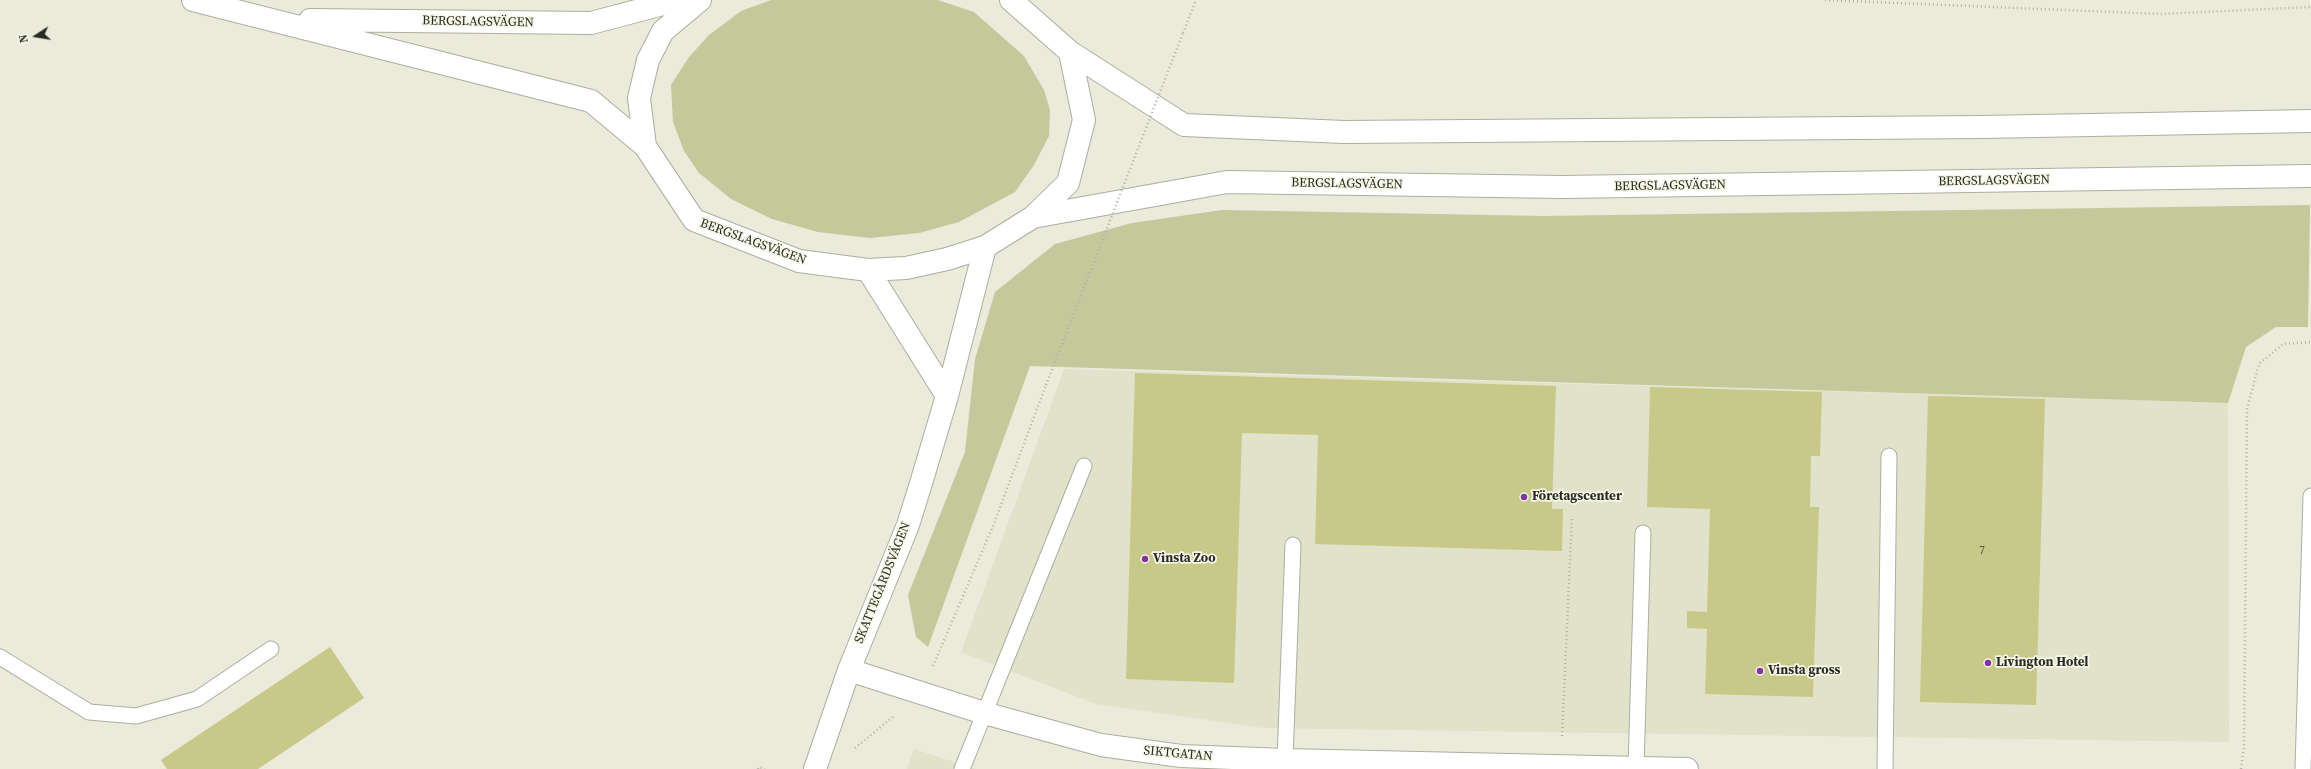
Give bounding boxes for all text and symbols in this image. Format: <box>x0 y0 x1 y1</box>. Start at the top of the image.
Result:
street label: BERGSLAGSVÄGEN <box>422 13 534 31</box>
north arrow <box>16 16 56 56</box>
text: N <box>16 33 32 44</box>
street label: BERGSLAGSVÄGEN <box>1938 172 2050 190</box>
street label: BERGSLAGSVÄGEN <box>1291 175 1403 193</box>
street label: BERGSLAGSVÄGEN <box>1614 177 1726 195</box>
street label: BERGSLAGSVÄGEN <box>698 216 808 268</box>
place label: Företagscenter <box>1532 489 1622 505</box>
marker: Företagscenter <box>1519 492 1529 502</box>
street label: SKATTEGÅRDSVÄGEN <box>852 520 914 646</box>
house number: 7 <box>1979 544 1985 558</box>
place label: Vinsta Zoo <box>1153 551 1215 567</box>
marker: Vinsta Zoo <box>1140 554 1150 564</box>
place label: Livington Hotel <box>1996 655 2089 671</box>
marker: Livington Hotel <box>1983 658 1993 668</box>
place label: Vinsta gross <box>1768 663 1841 679</box>
marker: Vinsta gross <box>1755 666 1765 676</box>
street label: SIKTGATAN <box>1143 743 1213 765</box>

